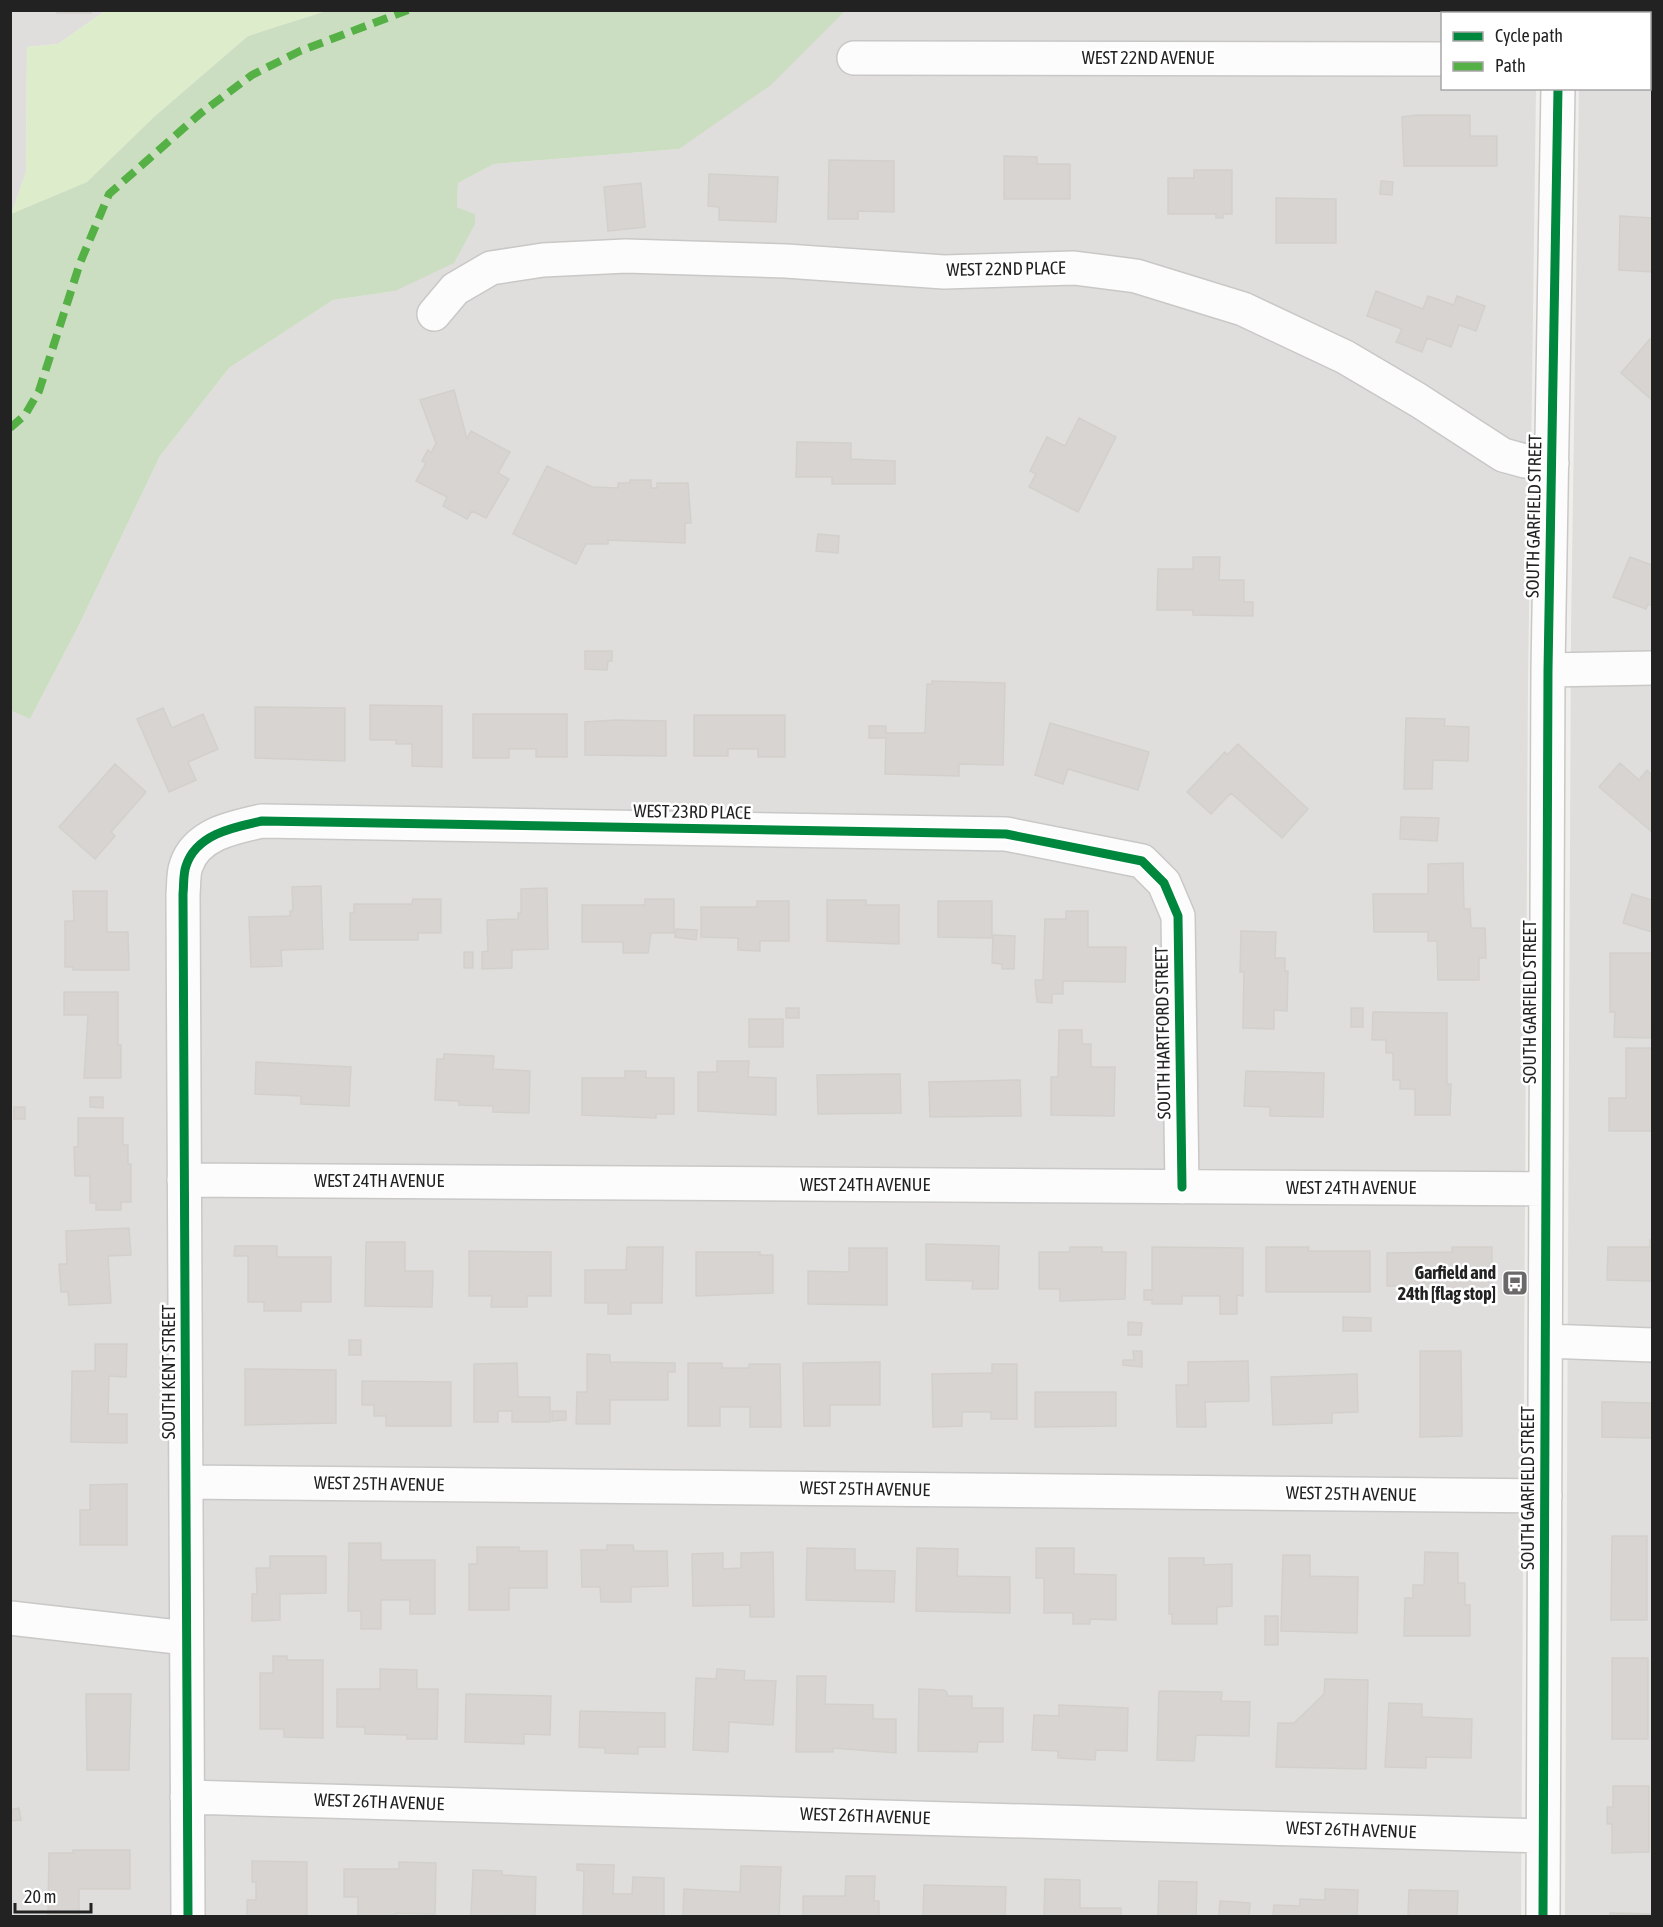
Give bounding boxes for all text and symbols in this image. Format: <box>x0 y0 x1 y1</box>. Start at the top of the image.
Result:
legend <box>1441 12 1651 90</box>
text: Cycle path <box>1495 25 1563 46</box>
street label: WEST 22ND AVENUE <box>1082 47 1215 68</box>
text: Path <box>1495 55 1526 76</box>
street label: WEST 22ND PLACE <box>946 257 1066 280</box>
street label: SOUTH GARFIELD STREET <box>1522 434 1545 598</box>
street label: WEST 23RD PLACE <box>633 800 751 823</box>
street label: SOUTH GARFIELD STREET <box>1519 920 1540 1084</box>
street label: SOUTH HARTFORD STREET <box>1150 946 1175 1120</box>
street label: WEST 24TH AVENUE <box>314 1170 444 1191</box>
street label: WEST 24TH AVENUE <box>800 1174 930 1195</box>
street label: WEST 24TH AVENUE <box>1286 1177 1416 1198</box>
place label: Garfield and 24th [flag stop] <box>1398 1262 1496 1304</box>
bus stop icon: Garfield and 24th [flag stop] <box>1500 1268 1530 1298</box>
street label: SOUTH KENT STREET <box>158 1305 179 1439</box>
street label: SOUTH GARFIELD STREET <box>1517 1406 1538 1570</box>
street label: WEST 25TH AVENUE <box>314 1472 445 1495</box>
street label: WEST 25TH AVENUE <box>800 1477 931 1500</box>
street label: WEST 25TH AVENUE <box>1286 1482 1417 1505</box>
street label: WEST 26TH AVENUE <box>314 1789 445 1814</box>
street label: WEST 26TH AVENUE <box>800 1803 931 1828</box>
street label: WEST 26TH AVENUE <box>1286 1817 1417 1842</box>
scale bar <box>15 1876 92 1914</box>
text: 20 m <box>24 1886 56 1907</box>

